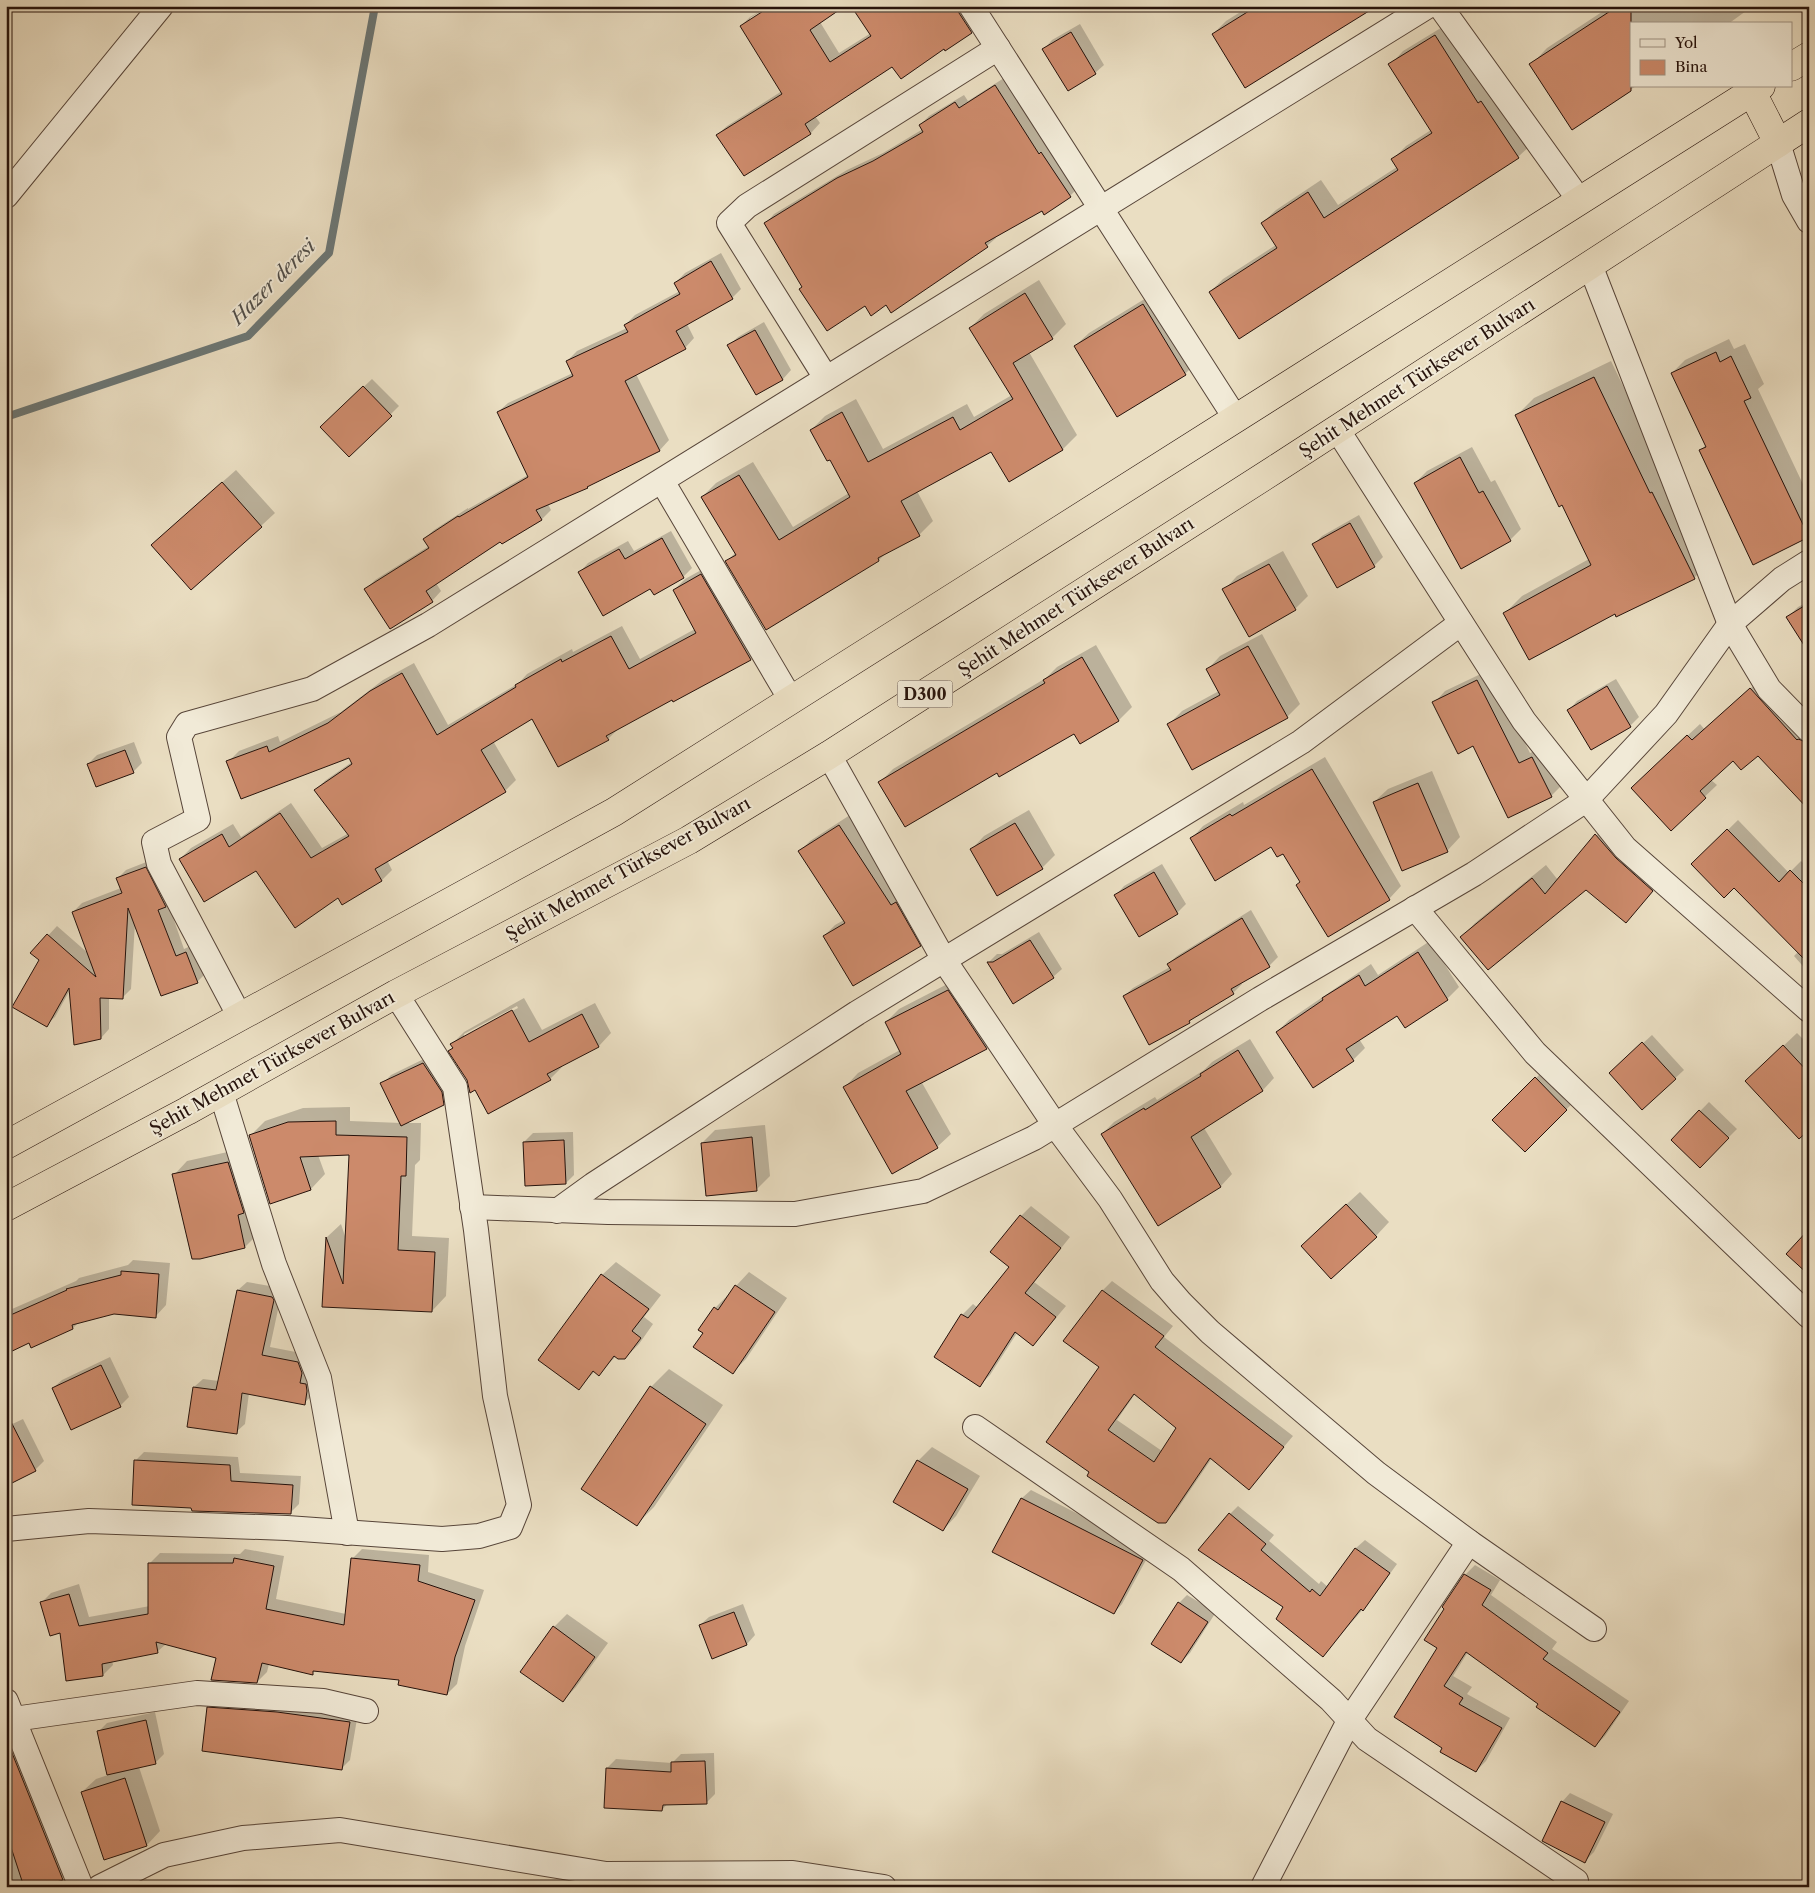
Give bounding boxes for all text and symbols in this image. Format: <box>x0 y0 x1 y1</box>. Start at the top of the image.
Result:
legend <box>1630 22 1792 88</box>
text: Yol <box>1674 33 1698 52</box>
text: Bina <box>1675 57 1707 76</box>
water label: Hazer deresi <box>224 234 321 331</box>
street label: Şehit Mehmet Türksever Bulvarı <box>1295 293 1539 463</box>
street label: Şehit Mehmet Türksever Bulvarı <box>954 512 1198 682</box>
road number: D300 <box>898 681 952 708</box>
street label: Şehit Mehmet Türksever Bulvarı <box>502 792 755 946</box>
street label: Şehit Mehmet Türksever Bulvarı <box>146 986 399 1140</box>

